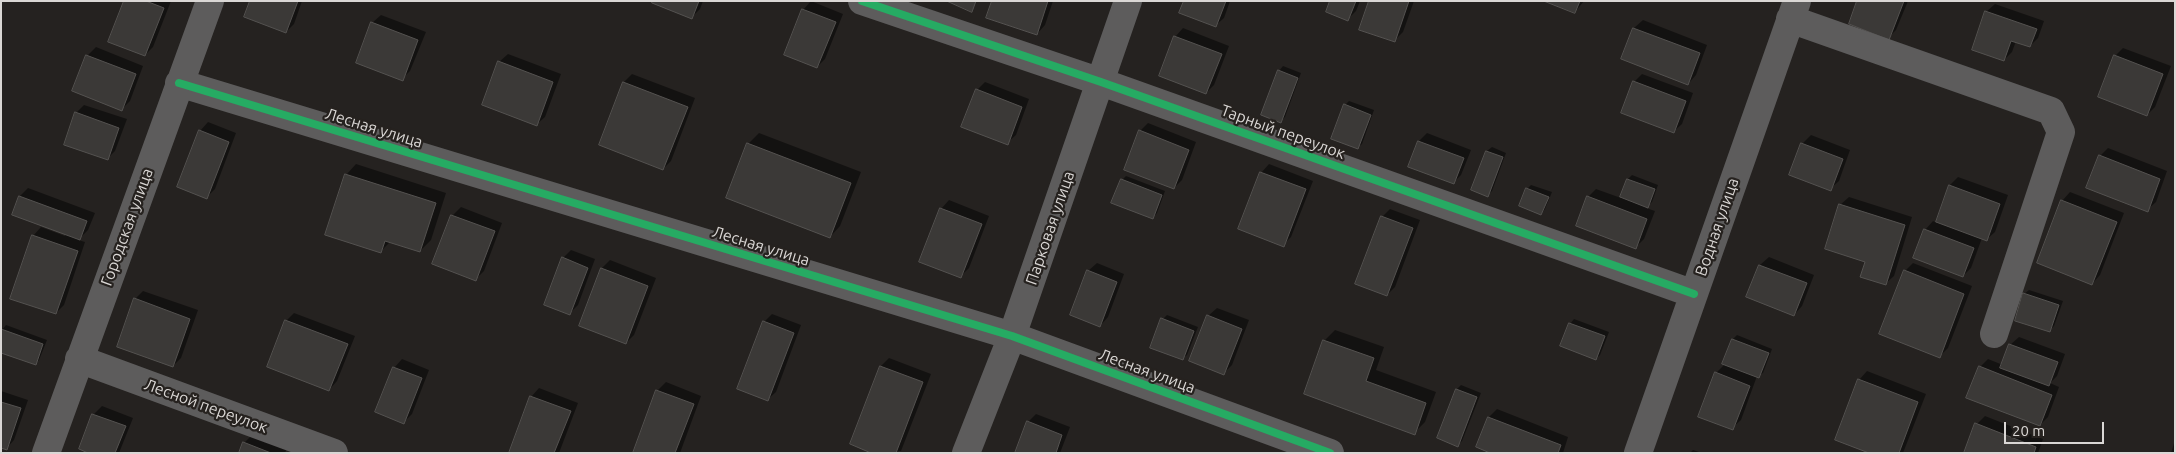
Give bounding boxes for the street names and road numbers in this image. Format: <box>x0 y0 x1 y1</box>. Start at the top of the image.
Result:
street label: Тарный переулок <box>1218 101 1348 163</box>
street label: Лесная улица <box>323 104 425 152</box>
street label: Городская улица <box>97 166 157 288</box>
street label: Парковая улица <box>1022 169 1078 287</box>
street label: Водная улица <box>1691 175 1743 279</box>
street label: Лесная улица <box>710 222 812 270</box>
street label: Лесная улица <box>1096 345 1198 397</box>
street label: Лесной переулок <box>142 375 270 437</box>

